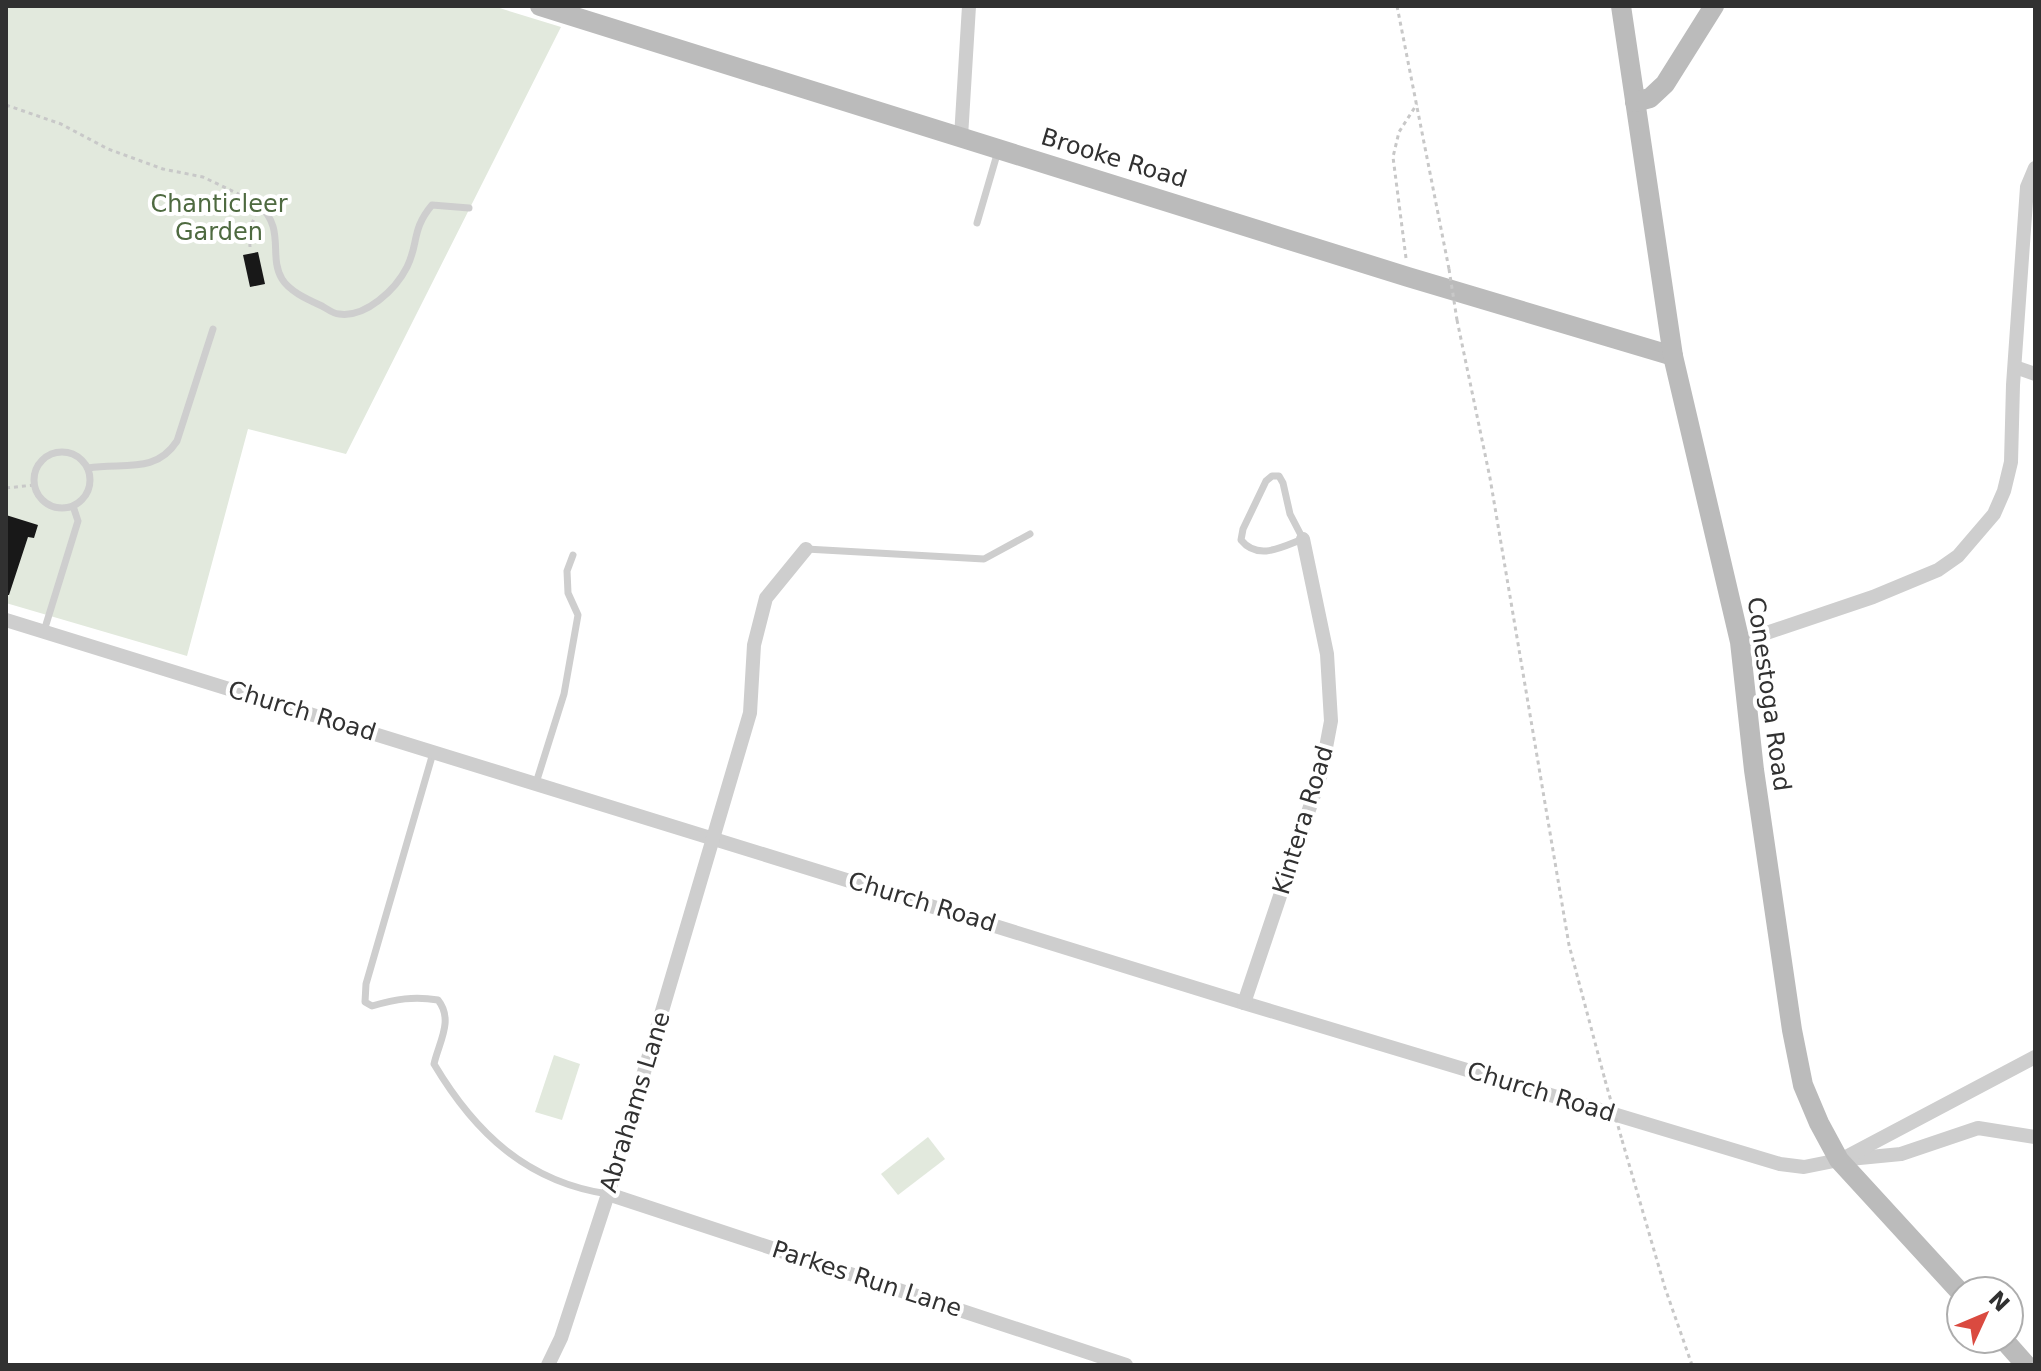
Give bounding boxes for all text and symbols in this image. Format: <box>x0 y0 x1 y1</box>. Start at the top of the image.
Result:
street label: Brooke Road <box>1038 123 1190 193</box>
park label: Chanticleer Garden <box>150 190 288 246</box>
street label: Conestoga Road <box>1742 595 1796 793</box>
street label: Church Road <box>225 675 379 747</box>
street label: Kintera Road <box>1267 742 1339 898</box>
street label: Church Road <box>845 866 999 938</box>
street label: Abrahams Lane <box>594 1008 676 1196</box>
street label: Church Road <box>1464 1056 1618 1128</box>
street label: Parkes Run Lane <box>769 1235 965 1323</box>
north arrow <box>1945 1275 2025 1355</box>
text: N <box>1984 1286 2014 1317</box>

